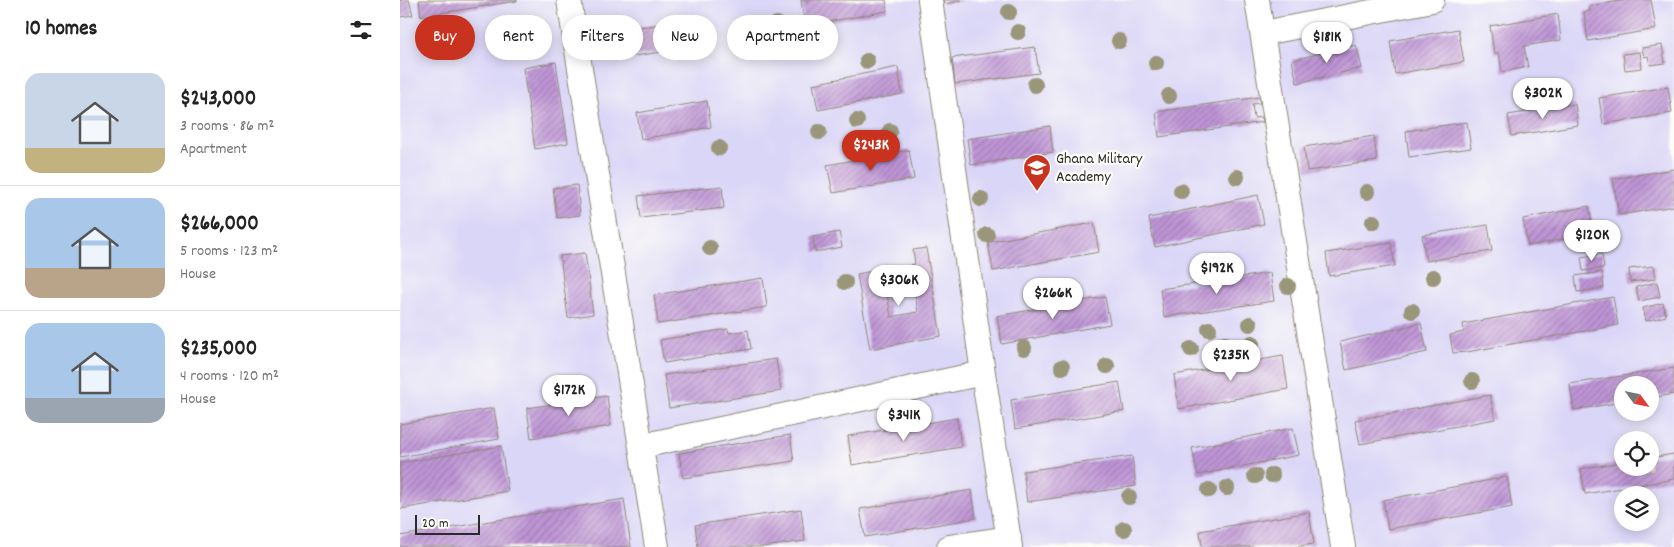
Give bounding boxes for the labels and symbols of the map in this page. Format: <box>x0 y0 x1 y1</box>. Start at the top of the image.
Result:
pin: $181K <box>1292 22 1362 64</box>
pin: $302K <box>1508 78 1578 120</box>
pin: $243K <box>836 130 906 172</box>
place label: Ghana Military Academy <box>1056 148 1143 189</box>
school or university icon: Ghana Military Academy <box>1022 153 1052 192</box>
pin: $120K <box>1557 220 1627 262</box>
pin: $192K <box>1182 252 1252 295</box>
pin: $306K <box>864 264 934 307</box>
pin: $266K <box>1018 278 1088 320</box>
pin: $235K <box>1196 340 1266 382</box>
pin: $172K <box>534 374 604 417</box>
north arrow <box>1614 376 1659 421</box>
pin: $341K <box>869 400 939 442</box>
scale bar <box>415 512 480 535</box>

